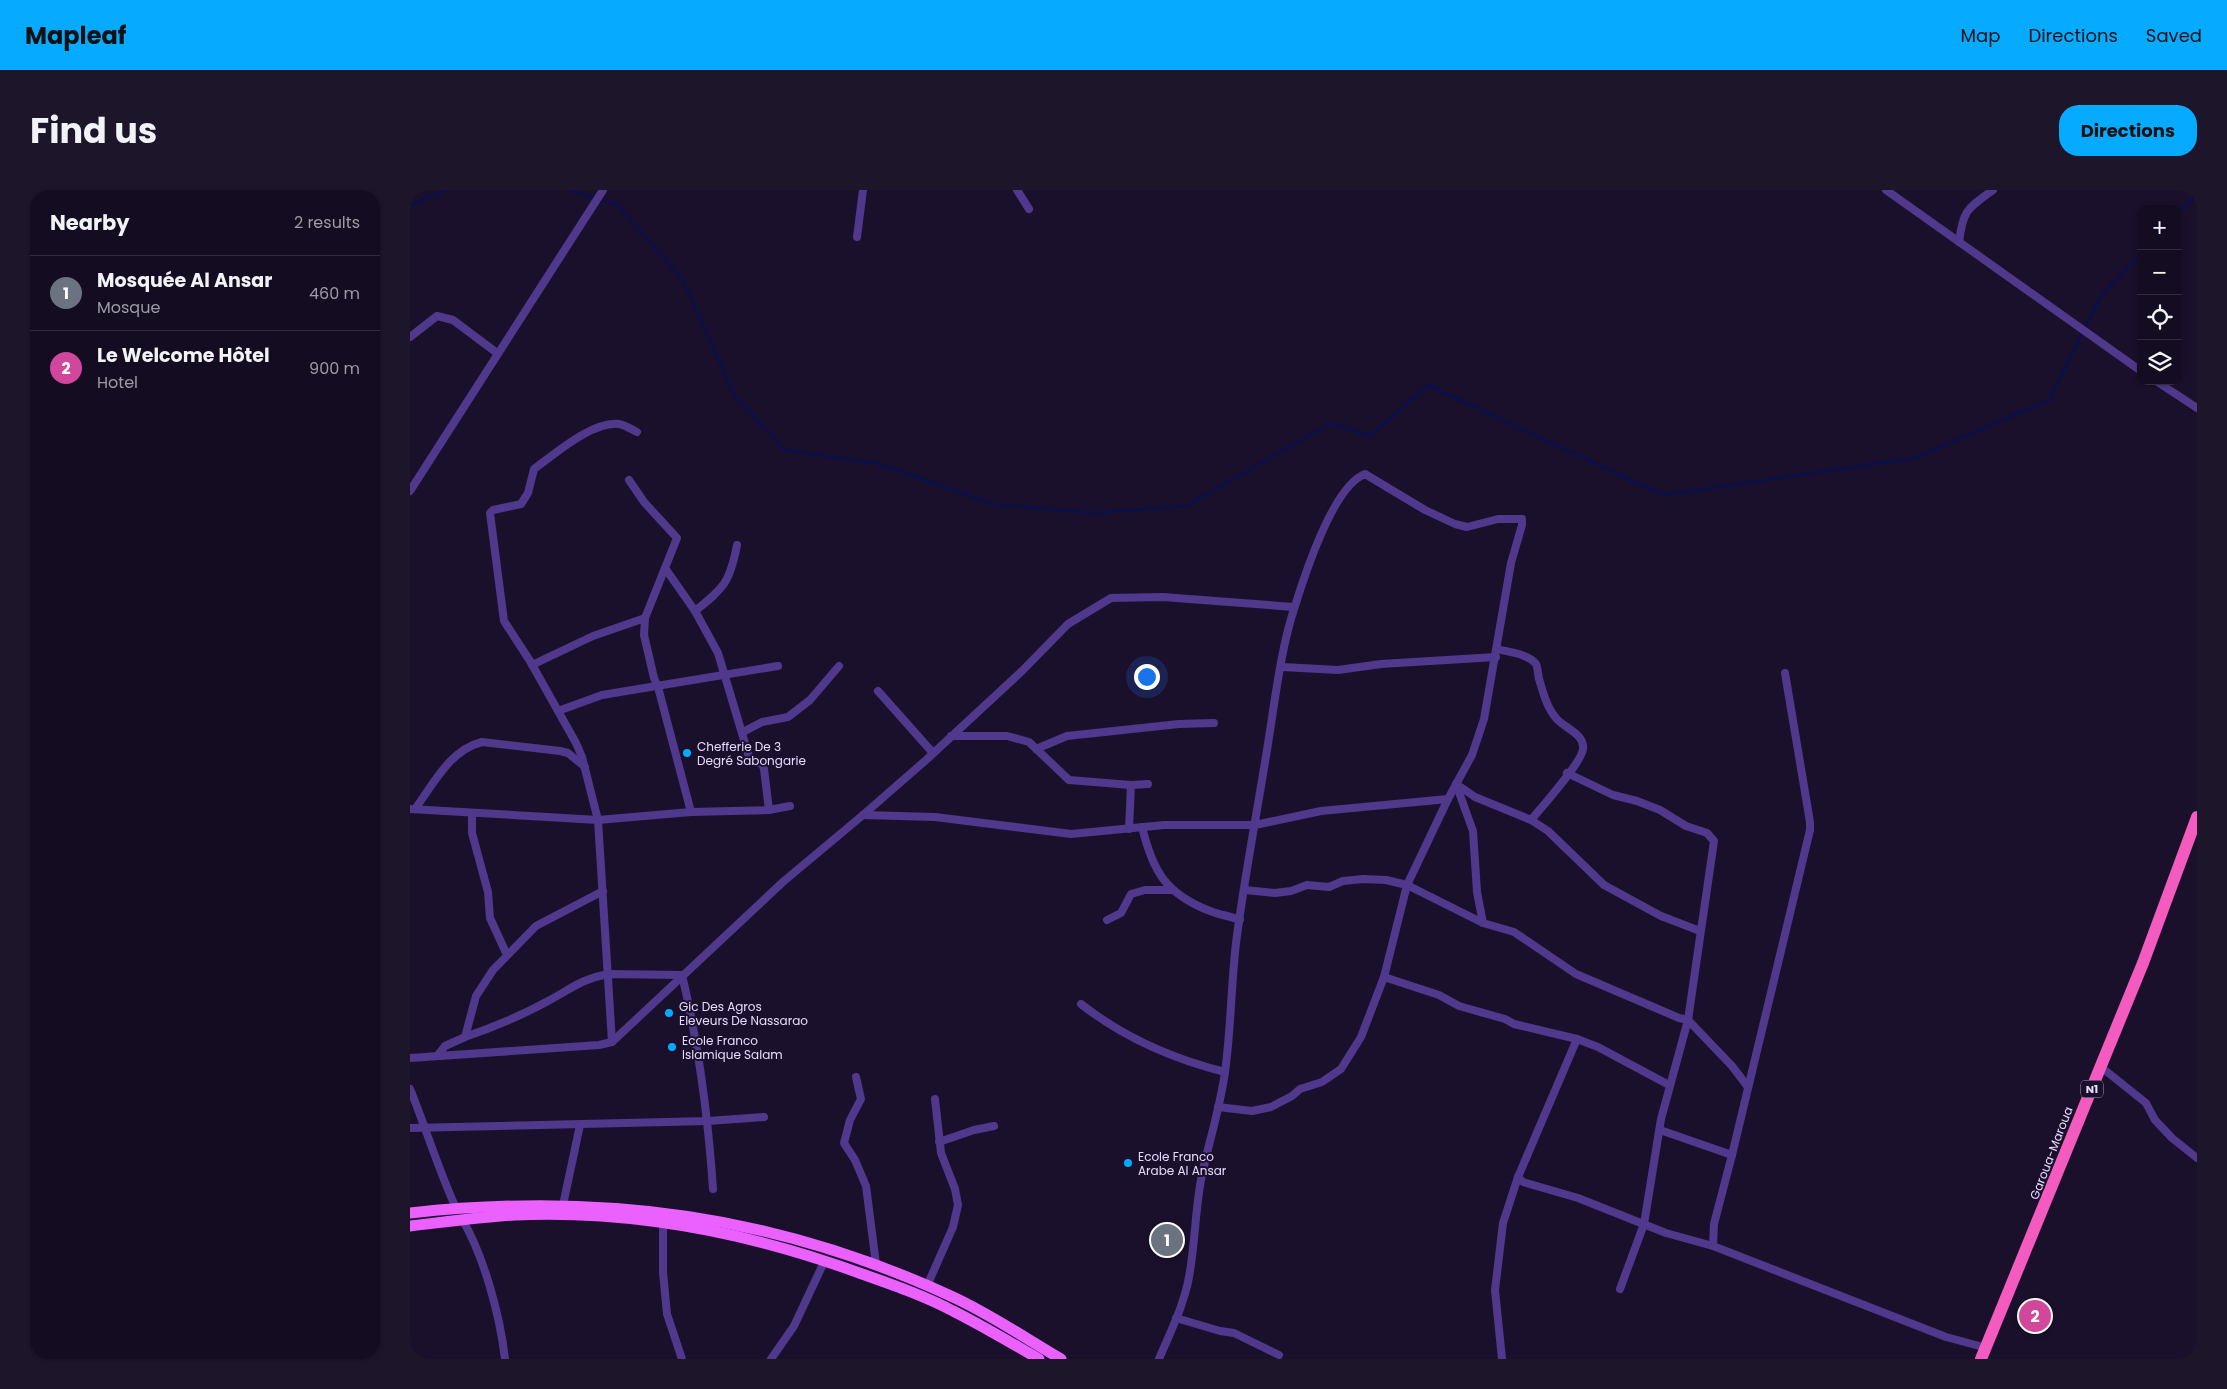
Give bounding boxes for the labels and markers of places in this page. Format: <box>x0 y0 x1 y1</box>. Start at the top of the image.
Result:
place label: Chefferie De 3 Degré Sabongarie <box>697 738 806 769</box>
marker: Chefferie De 3 Degré Sabongarie <box>681 747 693 759</box>
place label: Gic Des Agros Eleveurs De Nassarao <box>679 998 808 1029</box>
marker: Gic Des Agros Eleveurs De Nassarao <box>663 1007 675 1019</box>
place label: Ecole Franco Islamique Salam <box>682 1032 783 1063</box>
marker: Ecole Franco Islamique Salam <box>666 1041 678 1053</box>
place label: Ecole Franco Arabe Al Ansar <box>1138 1148 1227 1179</box>
marker: Ecole Franco Arabe Al Ansar <box>1122 1157 1134 1169</box>
pin: 1 <box>1151 1221 1183 1259</box>
pin: 2 <box>2019 1297 2051 1335</box>

